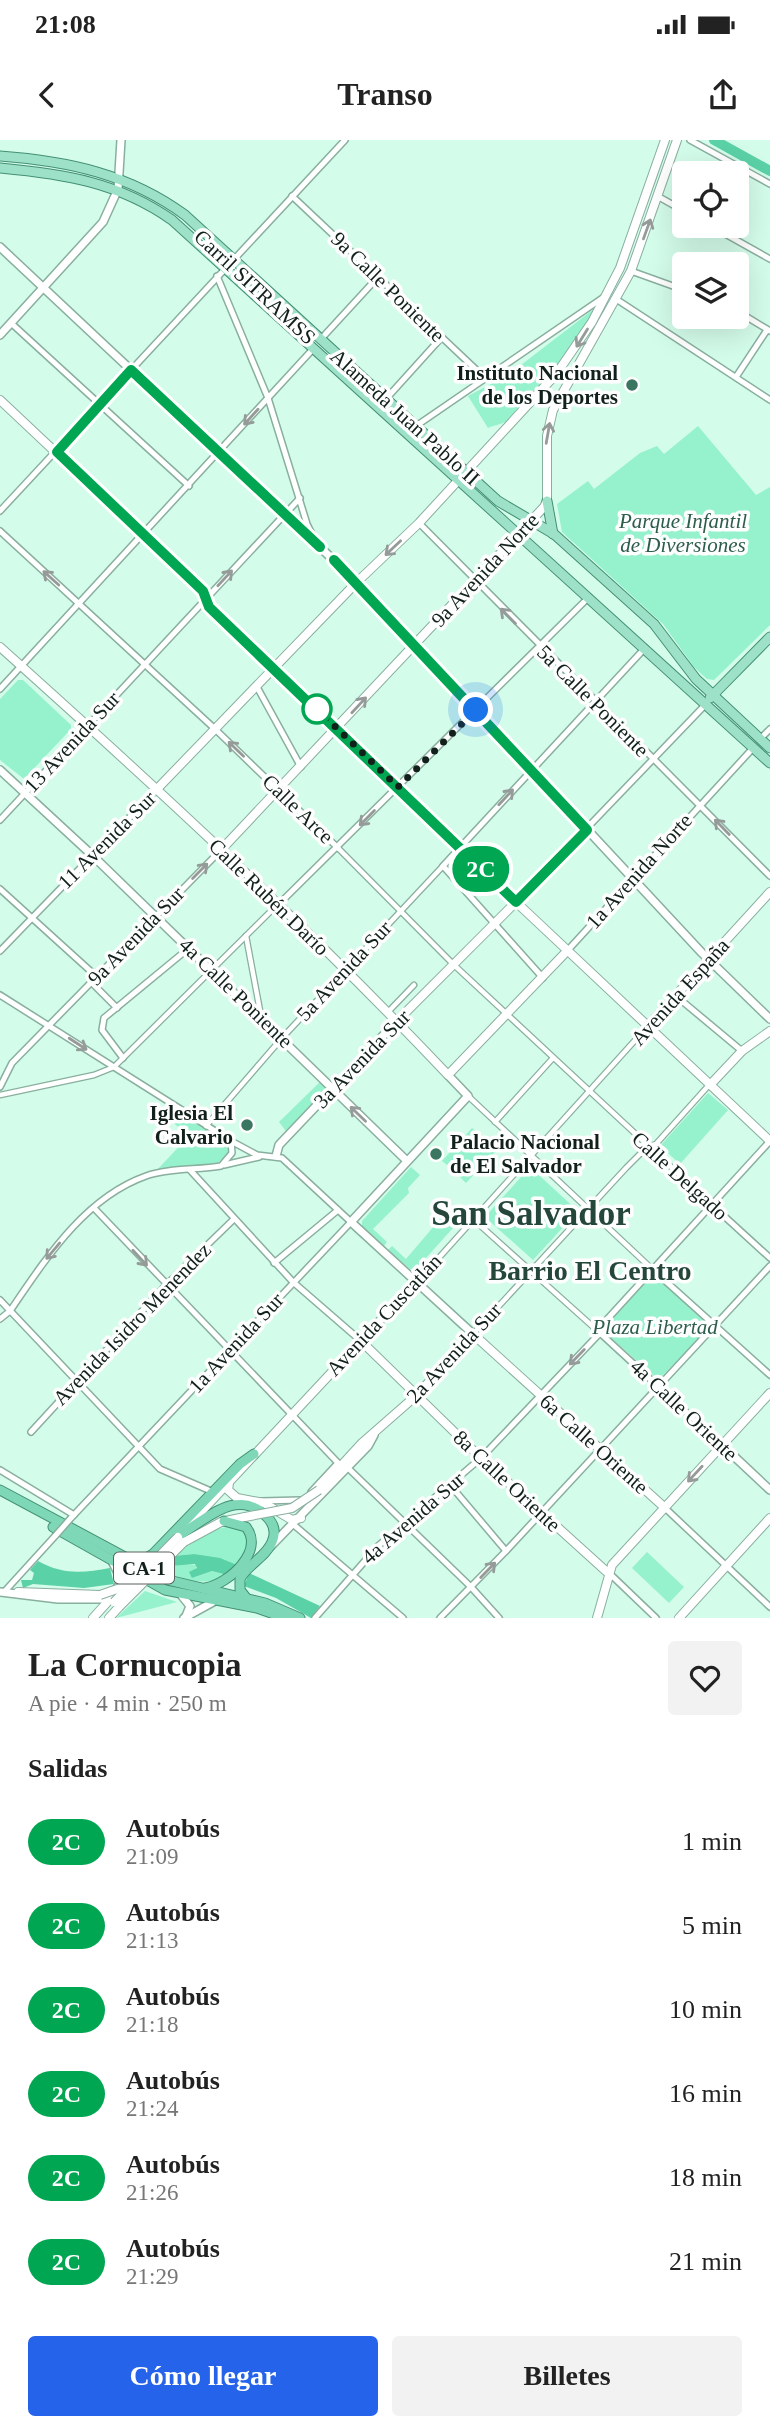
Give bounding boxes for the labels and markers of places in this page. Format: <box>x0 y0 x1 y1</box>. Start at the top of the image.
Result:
place label: Instituto Nacional de los Deportes <box>456 361 618 409</box>
marker: Instituto Nacional de los Deportes <box>624 377 640 393</box>
unlabelled marker <box>302 694 332 724</box>
place label: Iglesia El Calvario <box>150 1101 233 1149</box>
marker: Iglesia El Calvario <box>239 1117 255 1133</box>
place label: Palacio Nacional de El Salvador <box>450 1130 600 1178</box>
marker: Palacio Nacional de El Salvador <box>428 1146 444 1162</box>

